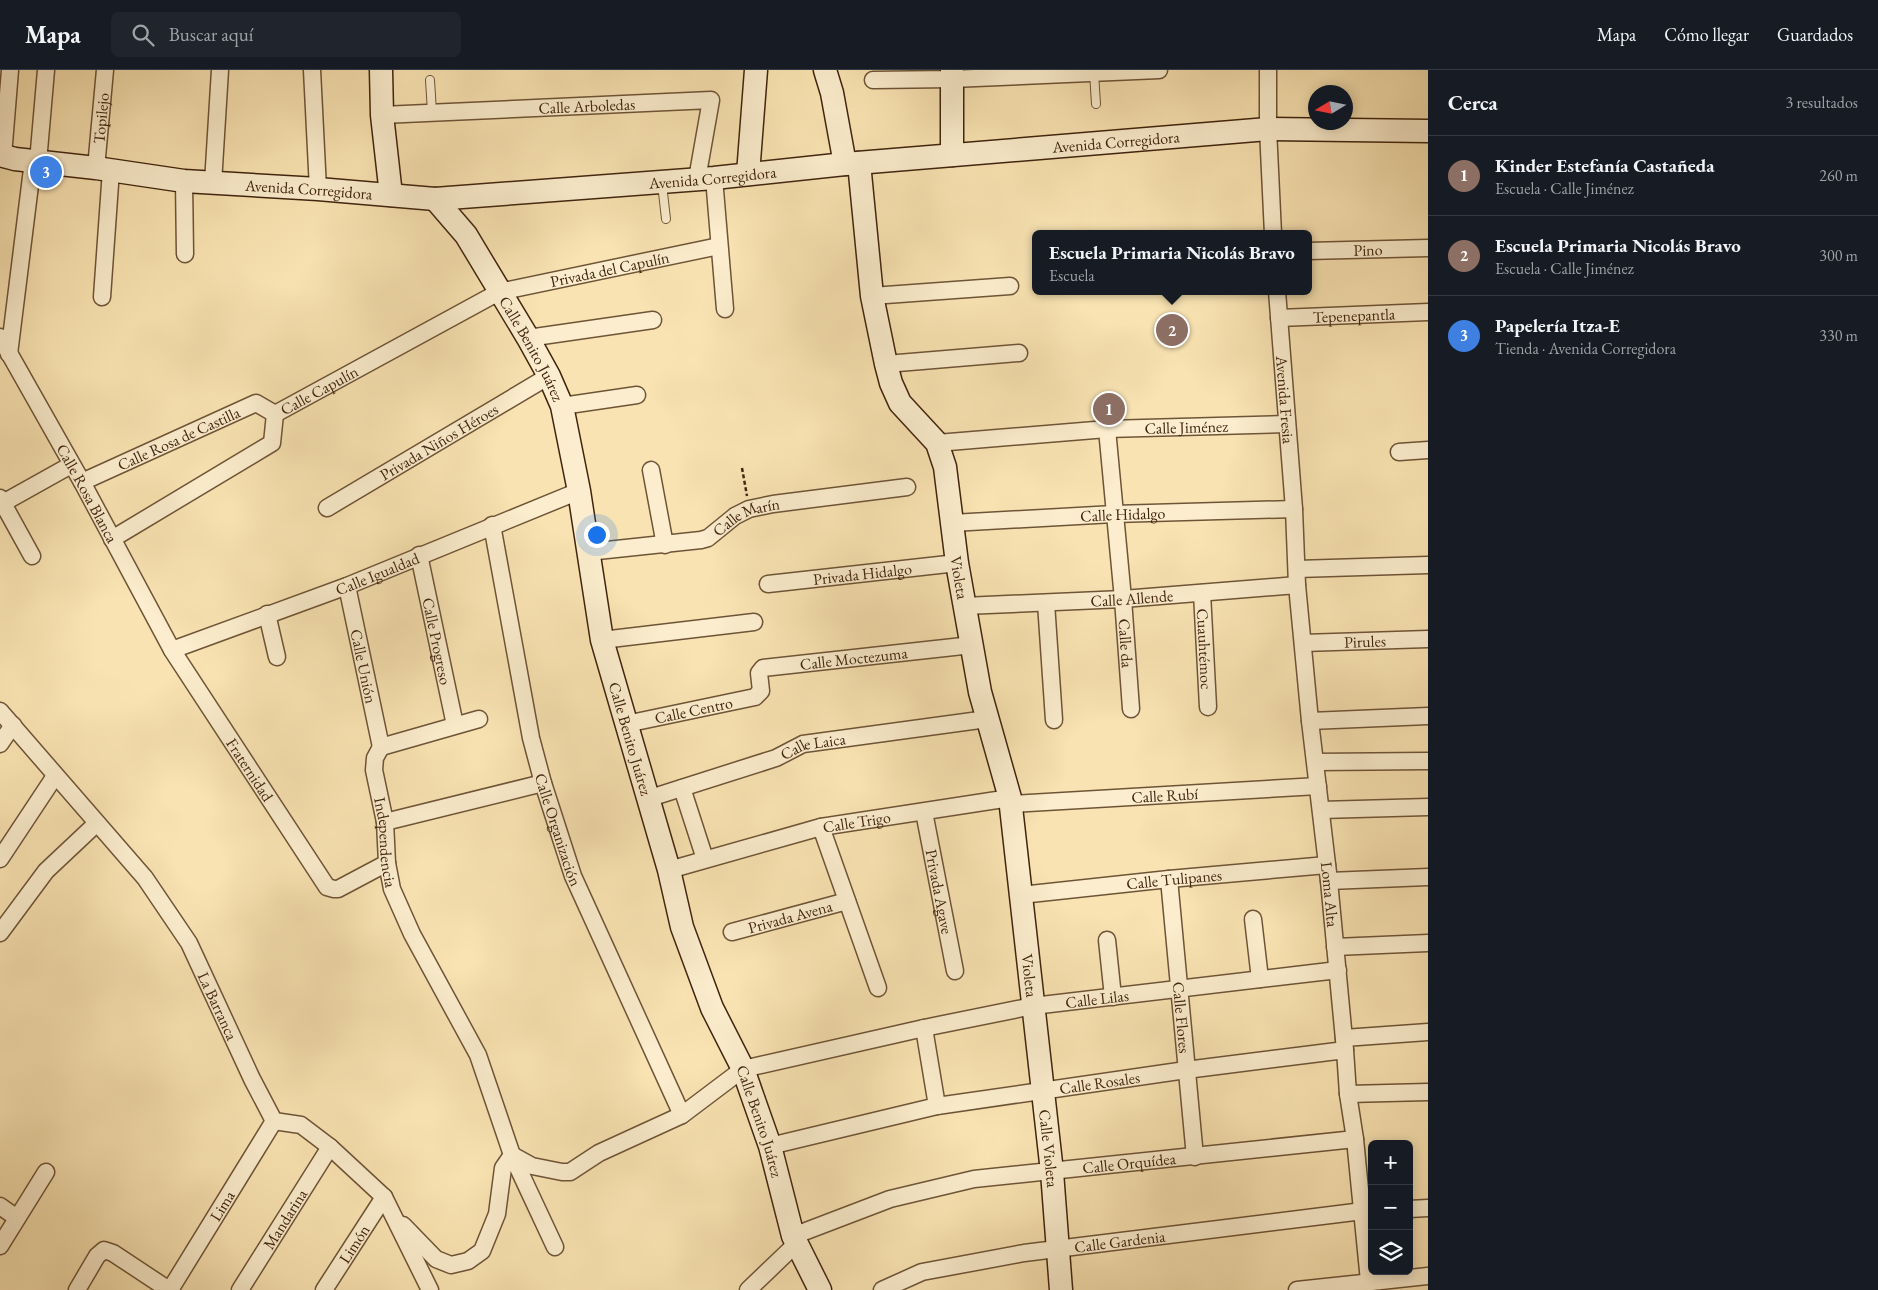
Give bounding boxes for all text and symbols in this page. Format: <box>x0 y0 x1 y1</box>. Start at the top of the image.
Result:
search box <box>111 12 461 57</box>
text: Mapa <box>25 19 81 50</box>
icon: search <box>129 21 157 49</box>
text: Buscar aquí <box>169 22 253 47</box>
text: Mapa <box>1597 23 1636 46</box>
text: Cómo llegar <box>1664 23 1749 46</box>
text: Guardados <box>1777 23 1853 46</box>
north arrow <box>1308 85 1353 130</box>
text: Cerca <box>1448 89 1498 116</box>
street label: Topilejo <box>88 92 113 144</box>
text: 3 resultados <box>1786 92 1858 113</box>
street label: Calle Arboledas <box>538 93 636 118</box>
street label: Avenida Corregidora <box>1050 126 1181 157</box>
pin: 3 <box>30 153 62 191</box>
text: Kinder Estefanía Castañeda <box>1495 153 1715 178</box>
street label: Avenida Corregidora <box>647 161 778 193</box>
text: 1 <box>1460 165 1468 186</box>
text: 260 m <box>1819 165 1858 186</box>
street label: Avenida Corregidora <box>243 174 374 204</box>
text: Escuela · Calle Jiménez <box>1495 178 1634 199</box>
popup <box>1032 230 1312 295</box>
text: Escuela Primaria Nicolás Bravo <box>1495 233 1741 258</box>
street label: Pino <box>1353 239 1383 260</box>
text: Escuela Primaria Nicolás Bravo <box>1049 240 1295 265</box>
text: 2 <box>1460 245 1468 266</box>
text: 300 m <box>1819 245 1858 266</box>
street label: Privada del Capulín <box>548 246 672 292</box>
text: Escuela · Calle Jiménez <box>1495 258 1634 279</box>
text: Escuela <box>1049 265 1095 286</box>
street label: Calle Benito Juárez <box>495 292 569 404</box>
street label: Tepenepantla <box>1312 303 1396 327</box>
pin: 2 <box>1156 311 1188 349</box>
text: Papelería Itza-E <box>1495 313 1620 338</box>
text: 3 <box>1460 325 1468 346</box>
text: 330 m <box>1819 325 1858 346</box>
text: Tienda · Avenida Corregidora <box>1495 338 1676 359</box>
street label: Avenida Fresia <box>1272 354 1299 445</box>
street label: Calle Capulín <box>276 360 362 420</box>
pin: 1 <box>1093 390 1125 428</box>
street label: Privada Niños Héroes <box>376 398 502 485</box>
street label: Calle Rosa de Castilla <box>114 401 244 475</box>
street label: Calle Jiménez <box>1144 415 1229 438</box>
street label: Calle Rosa Blanca <box>52 440 123 547</box>
street label: Calle Marín <box>708 493 781 541</box>
street label: Calle Hidalgo <box>1080 502 1166 526</box>
your location <box>584 522 610 548</box>
street label: Calle Igualdad <box>332 547 423 600</box>
street label: Violeta <box>946 555 974 601</box>
street label: Privada Hidalgo <box>812 558 913 589</box>
street label: Calle Allende <box>1090 585 1174 611</box>
street label: Calle Progreso <box>418 596 457 687</box>
street label: Cuauhtémoc <box>1192 608 1218 690</box>
street label: Calle da <box>1114 618 1139 669</box>
street label: Calle Unión <box>346 627 382 706</box>
street label: Pirules <box>1344 630 1386 652</box>
street label: Calle Moctezuma <box>799 642 909 674</box>
street label: Calle Benito Juárez <box>604 679 657 798</box>
street label: Calle Centro <box>653 691 735 728</box>
street label: Calle Laica <box>777 728 847 765</box>
street label: Fraternidad <box>222 734 279 806</box>
street label: Calle Organización <box>530 771 587 890</box>
street label: Calle Rubí <box>1131 783 1199 807</box>
street label: Independencia <box>370 795 402 890</box>
street label: Calle Trigo <box>821 806 892 837</box>
street label: Privada Agave <box>921 847 958 936</box>
street label: Loma Alta <box>1316 861 1344 929</box>
street label: Calle Tulipanes <box>1125 864 1223 894</box>
street label: Privada Avena <box>745 895 835 938</box>
street label: Violeta <box>1017 953 1043 999</box>
street label: La Barranca <box>193 968 243 1044</box>
street label: Calle Flores <box>1168 981 1196 1054</box>
street label: Calle Lilas <box>1064 984 1130 1013</box>
street label: Calle Benito Juárez <box>732 1062 788 1179</box>
street label: Calle Rosales <box>1058 1066 1141 1099</box>
street label: Calle Violeta <box>1035 1108 1064 1189</box>
map controls <box>1368 1140 1413 1275</box>
button: + <box>1368 1140 1413 1185</box>
street label: Calle Orquídea <box>1081 1147 1177 1178</box>
street label: Mandarina <box>258 1184 312 1253</box>
button: − <box>1368 1185 1413 1230</box>
street label: Lima <box>205 1186 240 1225</box>
street label: Limón <box>334 1220 374 1267</box>
street label: Calle Gardenia <box>1073 1225 1167 1257</box>
button: layers <box>1368 1230 1413 1275</box>

